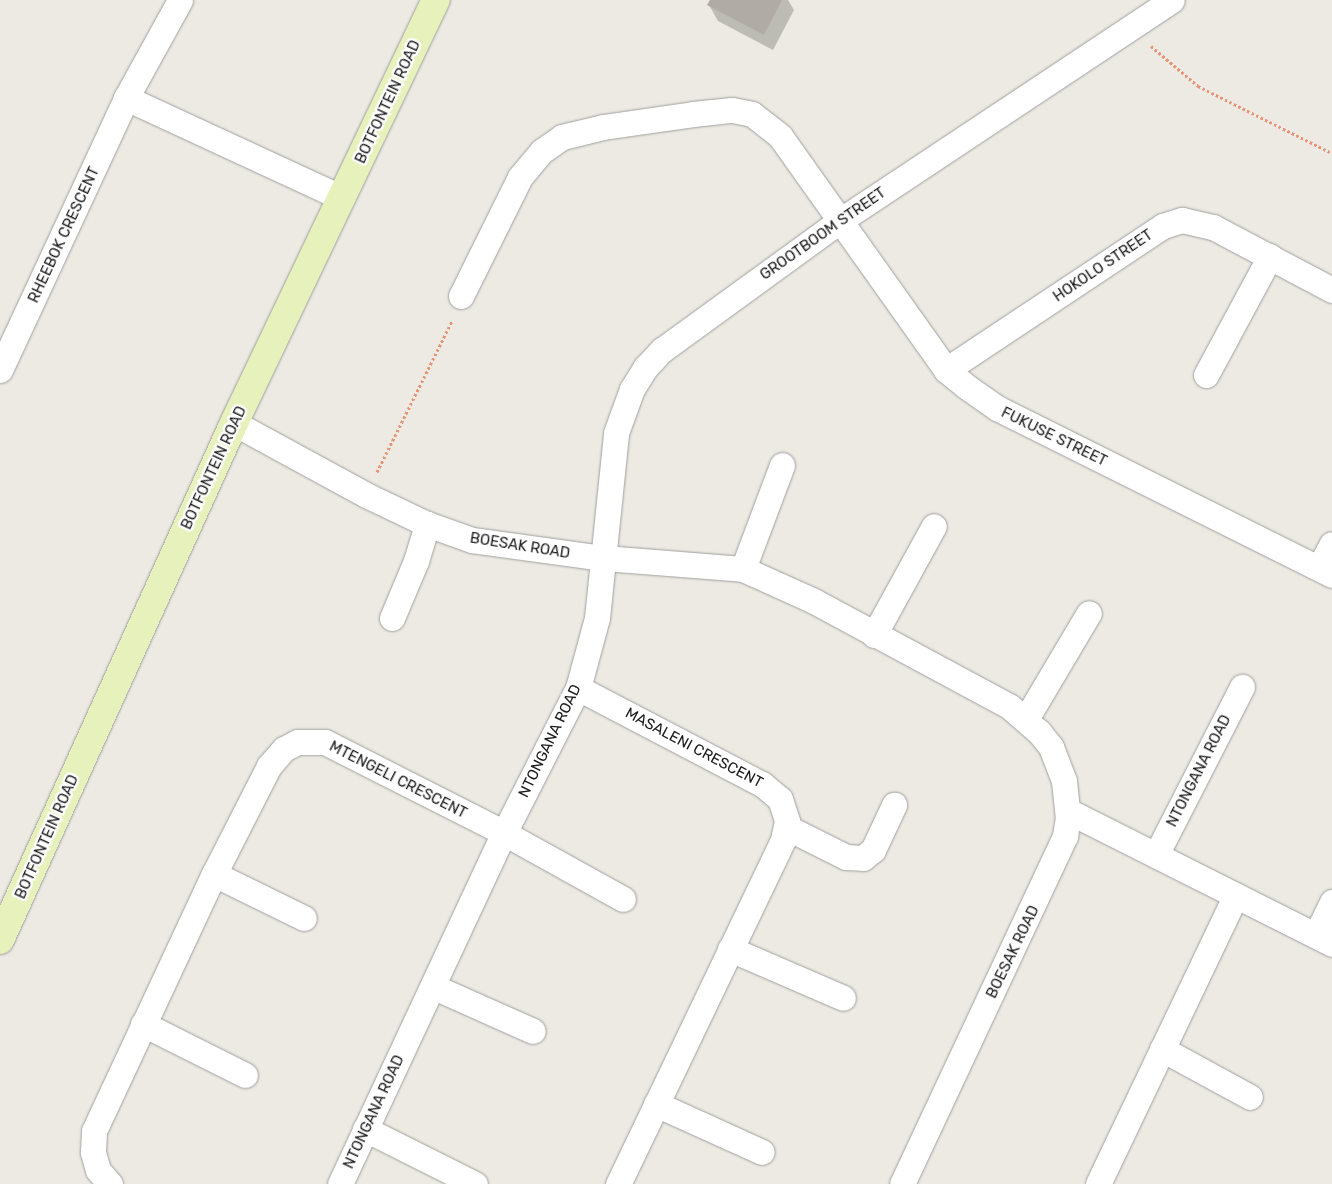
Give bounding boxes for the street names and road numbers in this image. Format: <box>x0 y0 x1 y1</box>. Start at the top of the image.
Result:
street label: BOTFONTEIN ROAD <box>352 37 424 167</box>
street label: RHEEBOK CRESCENT <box>25 164 103 306</box>
street label: GROOTBOOM STREET <box>757 184 889 284</box>
street label: HOKOLO STREET <box>1050 226 1156 306</box>
street label: BOTFONTEIN ROAD <box>178 403 250 533</box>
street label: FUKUSE STREET <box>998 404 1110 470</box>
street label: BOESAK ROAD <box>469 529 571 563</box>
street label: NTONGANA ROAD <box>515 681 585 801</box>
street label: MASALENI CRESCENT <box>622 704 766 792</box>
street label: NTONGANA ROAD <box>1163 712 1235 830</box>
street label: MTENGELI CRESCENT <box>326 737 470 823</box>
street label: BOTFONTEIN ROAD <box>12 772 82 902</box>
street label: BOESAK ROAD <box>983 903 1043 1001</box>
street label: NTONGANA ROAD <box>340 1052 408 1172</box>

